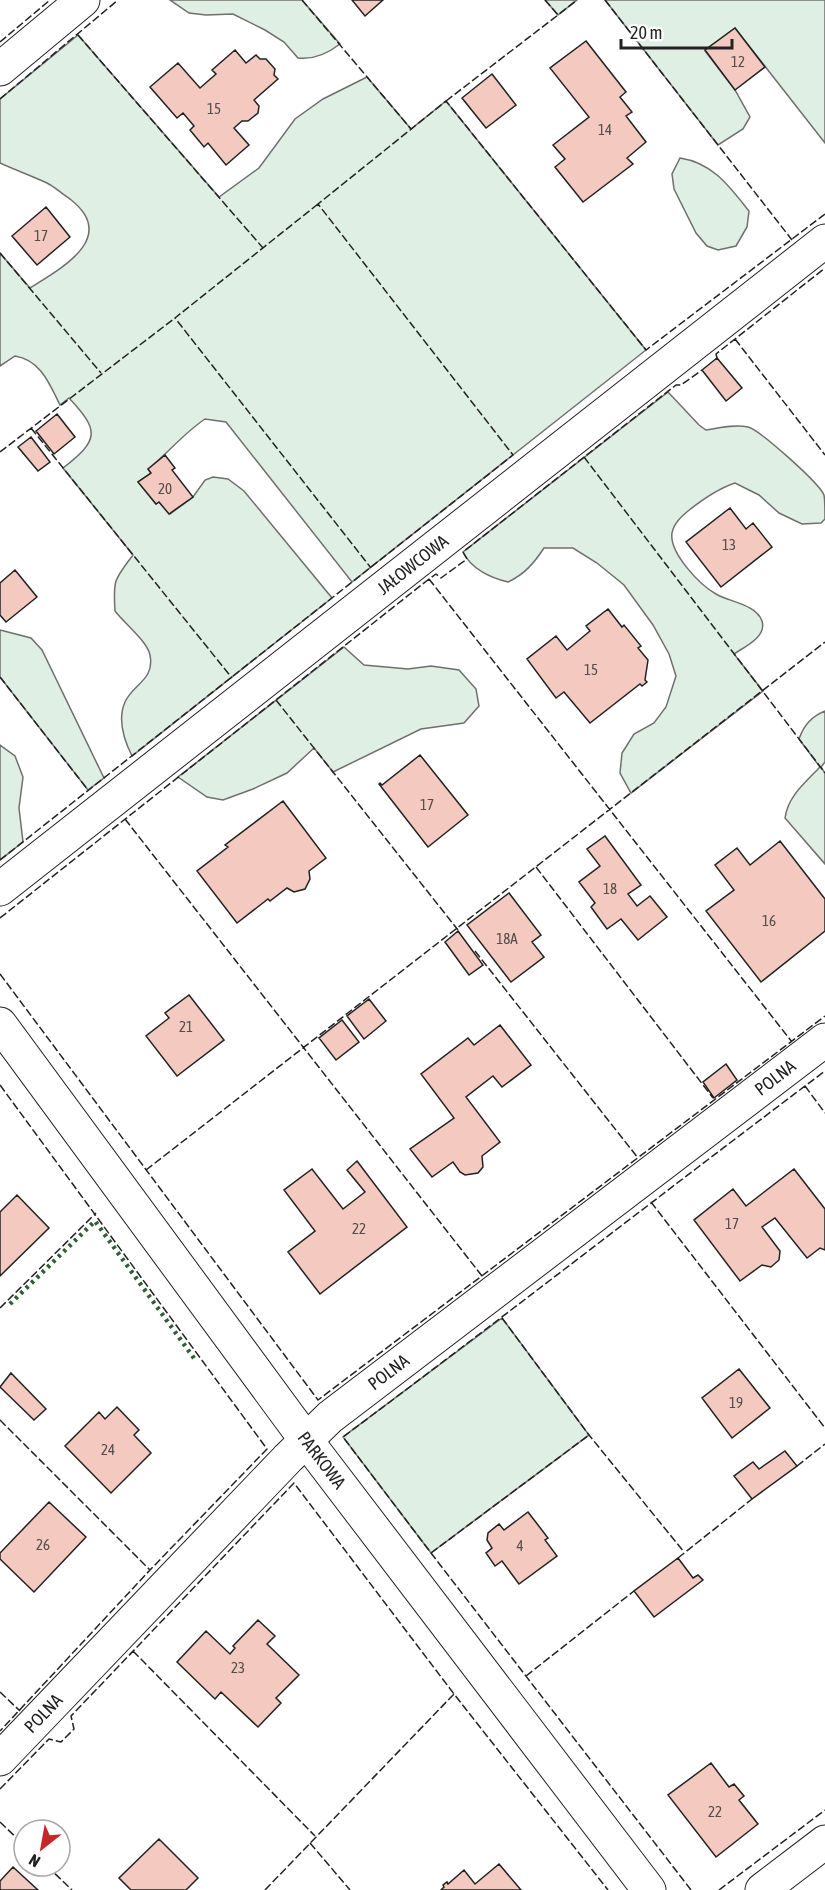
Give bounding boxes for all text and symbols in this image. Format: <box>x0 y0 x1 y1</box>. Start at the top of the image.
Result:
scale bar <box>621 12 732 50</box>
text: 20 m <box>630 22 662 43</box>
house number: 12 <box>731 53 745 70</box>
house number: 15 <box>207 100 221 117</box>
house number: 14 <box>598 121 612 138</box>
house number: 17 <box>34 227 48 244</box>
house number: 20 <box>158 480 172 497</box>
street label: JAŁOWCOWA <box>373 530 452 599</box>
house number: 13 <box>722 536 736 553</box>
house number: 15 <box>584 661 598 678</box>
house number: 17 <box>420 796 434 813</box>
house number: 18 <box>603 880 617 897</box>
house number: 16 <box>762 912 776 929</box>
house number: 18A <box>496 930 518 947</box>
house number: 21 <box>179 1018 193 1035</box>
street label: POLNA <box>750 1055 800 1100</box>
house number: 17 <box>725 1215 739 1232</box>
house number: 22 <box>352 1220 366 1237</box>
street label: POLNA <box>364 1350 413 1394</box>
house number: 19 <box>729 1394 743 1411</box>
street label: PARKOWA <box>294 1427 350 1493</box>
house number: 24 <box>101 1441 115 1458</box>
house number: 26 <box>36 1536 50 1553</box>
house number: 4 <box>516 1537 524 1554</box>
house number: 23 <box>231 1659 245 1676</box>
street label: POLNA <box>20 1689 67 1737</box>
house number: 22 <box>708 1803 722 1820</box>
north arrow <box>12 1818 72 1878</box>
text: N <box>26 1851 43 1871</box>

